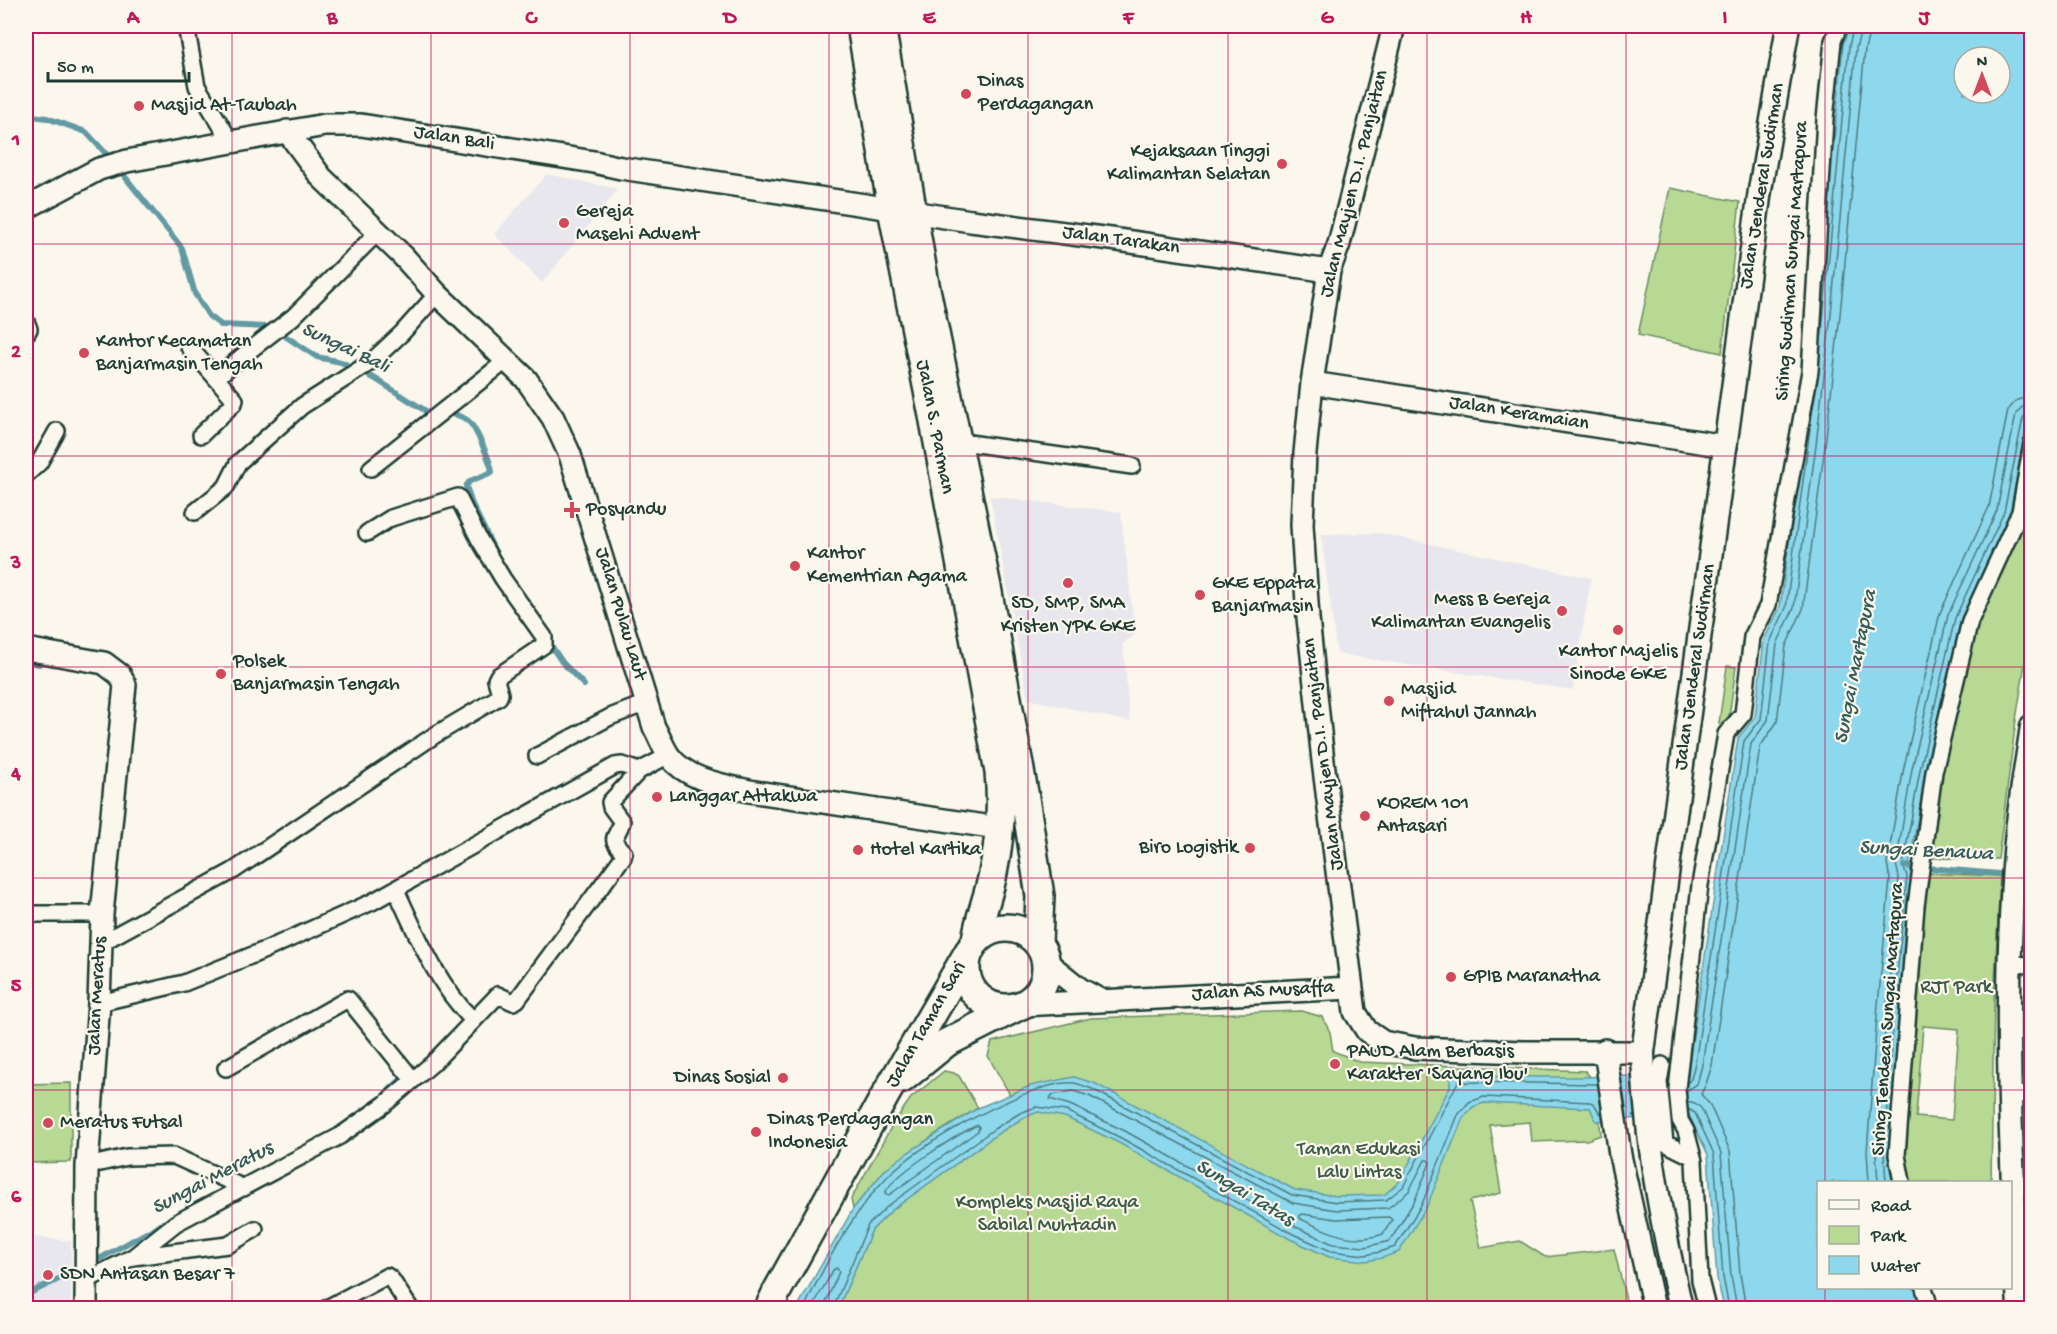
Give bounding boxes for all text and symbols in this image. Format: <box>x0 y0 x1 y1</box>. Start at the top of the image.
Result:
text: A <box>126 8 141 31</box>
text: B <box>326 8 338 31</box>
text: C <box>525 8 539 31</box>
text: D <box>721 8 737 31</box>
text: E <box>923 8 937 31</box>
text: F <box>1122 8 1135 31</box>
text: G <box>1321 8 1335 31</box>
text: H <box>1520 8 1532 31</box>
text: I <box>1723 8 1728 31</box>
text: J <box>1918 8 1931 31</box>
scale bar <box>48 45 189 83</box>
north arrow <box>1952 45 2012 105</box>
text: N <box>1977 54 1988 73</box>
text: 50 m <box>57 58 94 79</box>
street label: Jalan Mayjen D.I. Panjaitan <box>1316 67 1395 300</box>
place label: Dinas Perdagangan <box>976 71 1094 117</box>
street label: Jalan Jenderal Sudirman <box>1735 81 1791 290</box>
marker: Dinas Perdagangan <box>959 87 973 101</box>
place label: Masjid At-Taubah <box>151 95 297 118</box>
marker: Masjid At-Taubah <box>132 99 146 113</box>
street label: Siring Sudirman Sungai Martapura <box>1772 119 1814 402</box>
street label: Jalan Bali <box>412 121 496 157</box>
text: 1 <box>11 130 20 153</box>
place label: Kejaksaan Tinggi Kalimantan Selatan <box>1107 141 1270 187</box>
marker: Kejaksaan Tinggi Kalimantan Selatan <box>1275 157 1289 171</box>
place label: Gereja Masehi Advent <box>576 201 701 247</box>
marker: Gereja Masehi Advent <box>557 216 571 230</box>
street label: Jalan Tarakan <box>1061 221 1181 261</box>
water label: Sungai Bali <box>297 318 395 381</box>
place label: Kantor Kecamatan Banjarmasin Tengah <box>95 331 263 377</box>
text: 2 <box>11 342 21 365</box>
marker: Kantor Kecamatan Banjarmasin Tengah <box>77 346 91 360</box>
street label: Jalan S. Parman <box>910 358 958 496</box>
street label: Jalan Keramaian <box>1447 392 1591 436</box>
place label: Posyandu <box>585 499 667 522</box>
marker: Posyandu <box>563 501 581 519</box>
place label: Kantor Kementrian Agama <box>807 543 968 589</box>
street label: Jalan Pulau Laut <box>589 545 652 685</box>
text: 3 <box>10 553 21 576</box>
marker: Kantor Kementrian Agama <box>788 559 802 573</box>
street label: Jalan Jenderal Sudirman <box>1670 562 1722 772</box>
place label: GKE Eppata Banjarmasin <box>1211 573 1316 619</box>
marker: SD, SMP, SMA Kristen YPK GKE <box>1061 576 1075 590</box>
water label: Sungai Martapura <box>1830 587 1884 746</box>
marker: GKE Eppata Banjarmasin <box>1193 588 1207 602</box>
place label: Mess B Gereja Kalimantan Evangelis <box>1371 589 1551 635</box>
place label: SD, SMP, SMA Kristen YPK GKE <box>1001 593 1137 639</box>
marker: Mess B Gereja Kalimantan Evangelis <box>1555 604 1569 618</box>
marker: Kantor Majelis Sinode GKE <box>1611 623 1625 637</box>
street label: Jalan Mayjen D.I. Panjaitan <box>1298 636 1350 871</box>
place label: Kantor Majelis Sinode GKE <box>1558 641 1678 687</box>
place label: Polsek Banjarmasin Tengah <box>232 651 400 697</box>
marker: Polsek Banjarmasin Tengah <box>214 667 228 681</box>
place label: Masjid Miftahul Jannah <box>1401 679 1537 725</box>
marker: Masjid Miftahul Jannah <box>1382 694 1396 708</box>
text: 4 <box>10 764 21 787</box>
place label: Langgar Attakwa <box>669 786 818 809</box>
marker: Langgar Attakwa <box>650 790 664 804</box>
place label: KOREM 101 Antasari <box>1377 793 1469 839</box>
marker: KOREM 101 Antasari <box>1358 809 1372 823</box>
water label: Sungai Benawa <box>1859 836 1995 868</box>
place label: Biro Logistik <box>1138 837 1240 860</box>
place label: Hotel Kartika <box>870 839 982 862</box>
marker: Biro Logistik <box>1243 841 1257 855</box>
marker: Hotel Kartika <box>851 843 865 857</box>
street label: Siring Tendean Sungai Martapura <box>1868 881 1910 1156</box>
street label: Jalan Meratus <box>83 935 113 1056</box>
street label: Jalan Taman Sari <box>882 958 972 1092</box>
place label: GPIB Maranatha <box>1463 966 1601 989</box>
marker: GPIB Maranatha <box>1444 970 1458 984</box>
text: 5 <box>11 976 22 999</box>
street label: Jalan AS Musaffa <box>1191 977 1336 1007</box>
park label: RJT Park <box>1920 977 1994 1000</box>
place label: PAUD Alam Berbasis Karakter 'Sayang Ibu' <box>1346 1041 1528 1087</box>
marker: PAUD Alam Berbasis Karakter 'Sayang Ibu' <box>1328 1057 1342 1071</box>
place label: Dinas Sosial <box>672 1067 771 1090</box>
marker: Dinas Sosial <box>776 1071 790 1085</box>
place label: Dinas Perdagangan Indonesia <box>766 1109 934 1155</box>
place label: Meratus Futsal <box>60 1112 183 1135</box>
marker: Meratus Futsal <box>41 1116 55 1130</box>
marker: Dinas Perdagangan Indonesia <box>749 1125 763 1139</box>
water label: Sungai Meratus <box>148 1136 280 1221</box>
park label: Taman Edukasi Lalu Lintas <box>1296 1139 1421 1185</box>
water label: Sungai Tatas <box>1190 1155 1300 1234</box>
legend <box>1817 1181 2012 1289</box>
text: 6 <box>11 1187 22 1210</box>
park label: Kompleks Masjid Raya Sabilal Muhtadin <box>956 1192 1139 1238</box>
text: Road <box>1871 1197 1912 1218</box>
text: Park <box>1870 1227 1907 1248</box>
text: Water <box>1871 1257 1921 1278</box>
place label: SDN Antasan Besar 7 <box>60 1264 235 1287</box>
marker: SDN Antasan Besar 7 <box>41 1268 55 1282</box>

